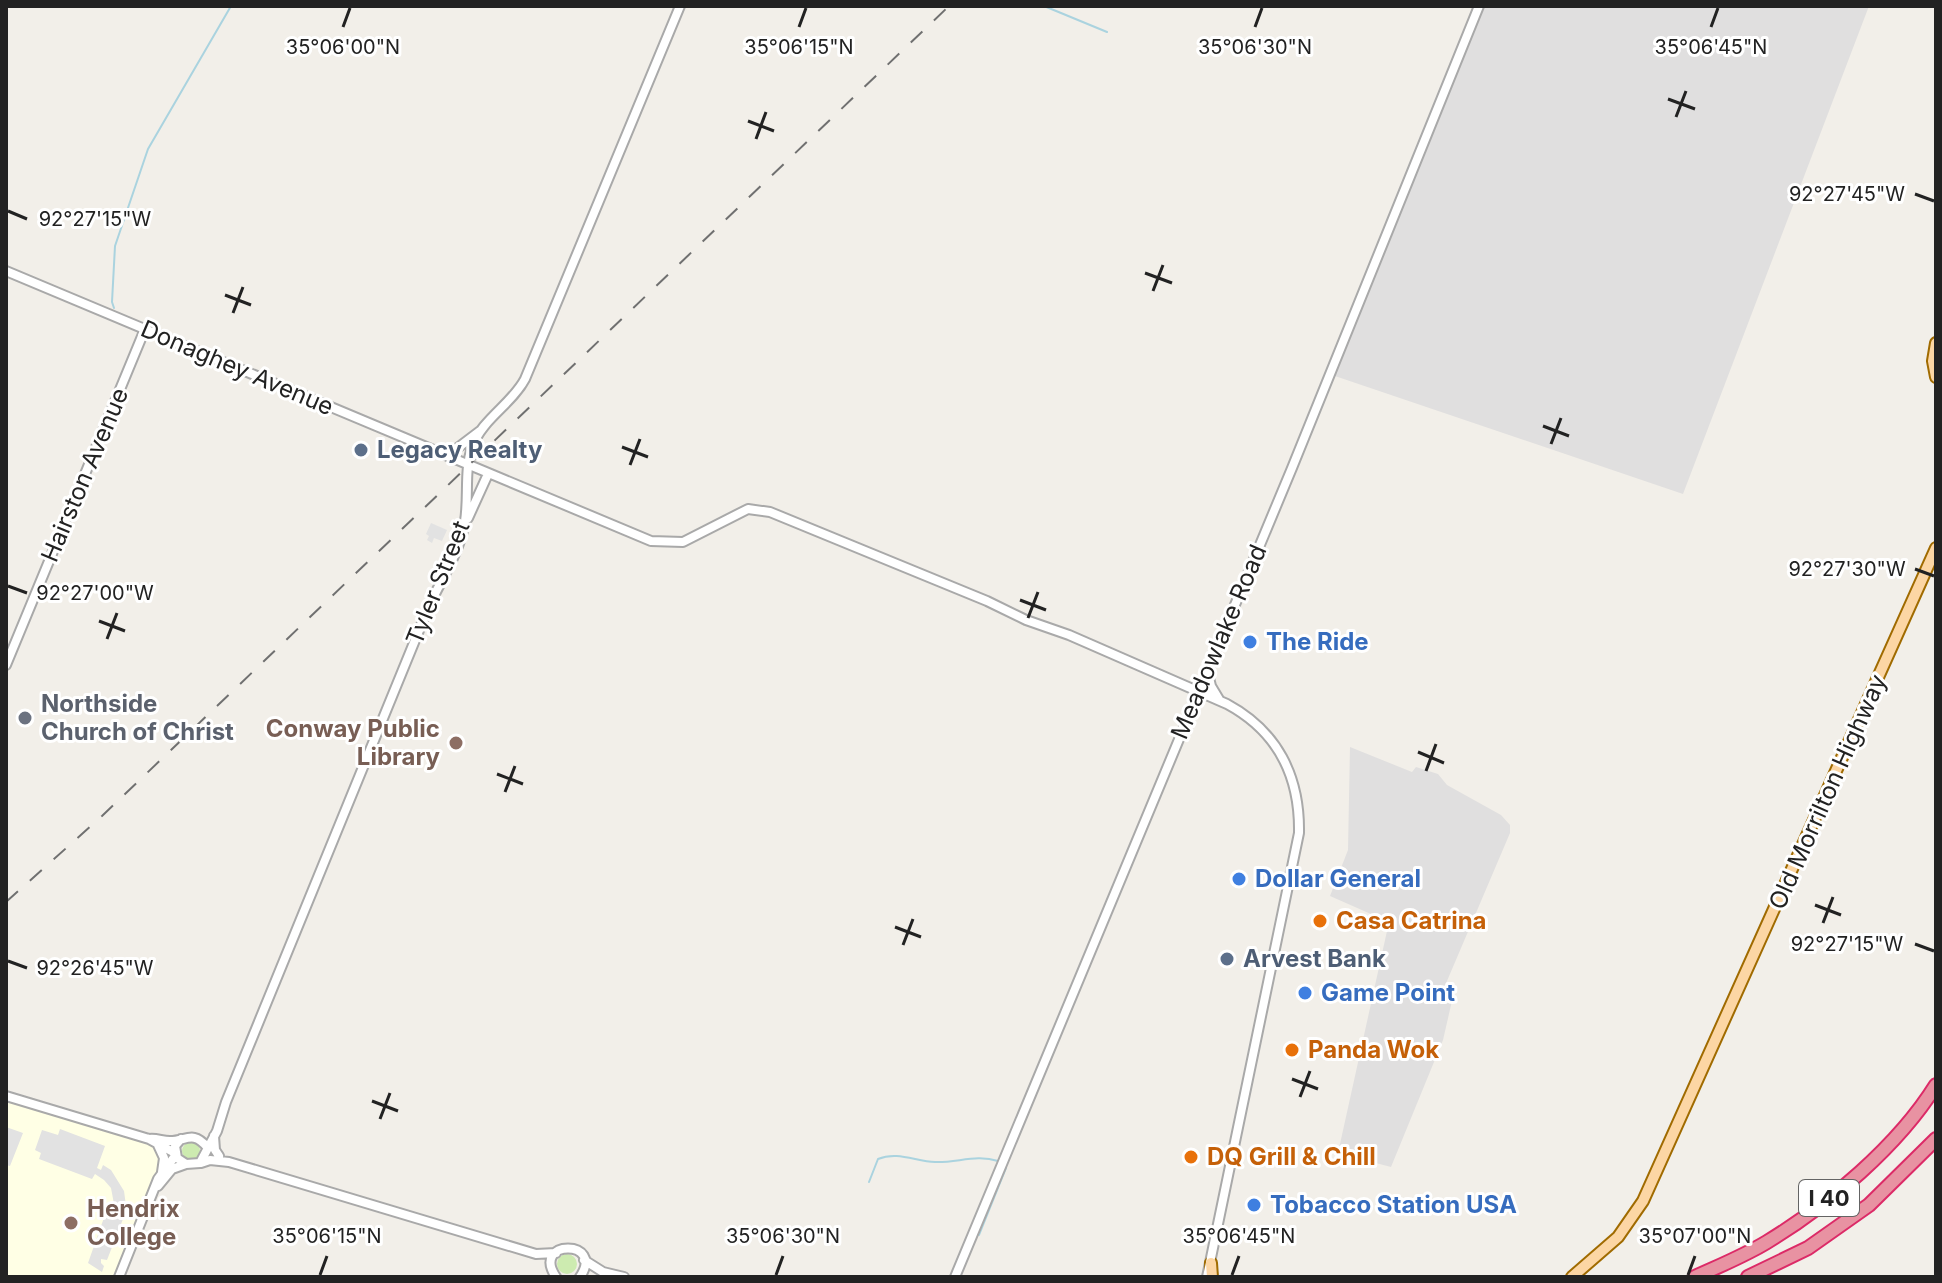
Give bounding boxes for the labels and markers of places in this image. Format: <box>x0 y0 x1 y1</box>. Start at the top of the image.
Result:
place label: Legacy Realty <box>377 435 543 464</box>
marker: Legacy Realty <box>352 441 370 459</box>
place label: The Ride <box>1266 627 1369 656</box>
marker: The Ride <box>1241 633 1259 651</box>
place label: Northside Church of Christ <box>41 689 234 746</box>
marker: Northside Church of Christ <box>16 709 34 727</box>
place label: Conway Public Library <box>266 714 441 771</box>
marker: Conway Public Library <box>447 734 465 752</box>
place label: Dollar General <box>1255 864 1421 893</box>
marker: Dollar General <box>1230 870 1248 888</box>
place label: Casa Catrina <box>1336 906 1487 935</box>
marker: Casa Catrina <box>1311 912 1329 930</box>
place label: Arvest Bank <box>1243 944 1386 973</box>
marker: Arvest Bank <box>1218 950 1236 968</box>
place label: Game Point <box>1321 978 1455 1007</box>
marker: Game Point <box>1296 984 1314 1002</box>
place label: Panda Wok <box>1308 1035 1439 1064</box>
marker: Panda Wok <box>1283 1041 1301 1059</box>
place label: DQ Grill & Chill <box>1207 1142 1376 1171</box>
marker: DQ Grill & Chill <box>1182 1148 1200 1166</box>
place label: Tobacco Station USA <box>1270 1190 1517 1219</box>
place label: Hendrix College <box>87 1194 180 1251</box>
marker: Tobacco Station USA <box>1245 1196 1263 1214</box>
marker: Hendrix College <box>62 1214 80 1232</box>

